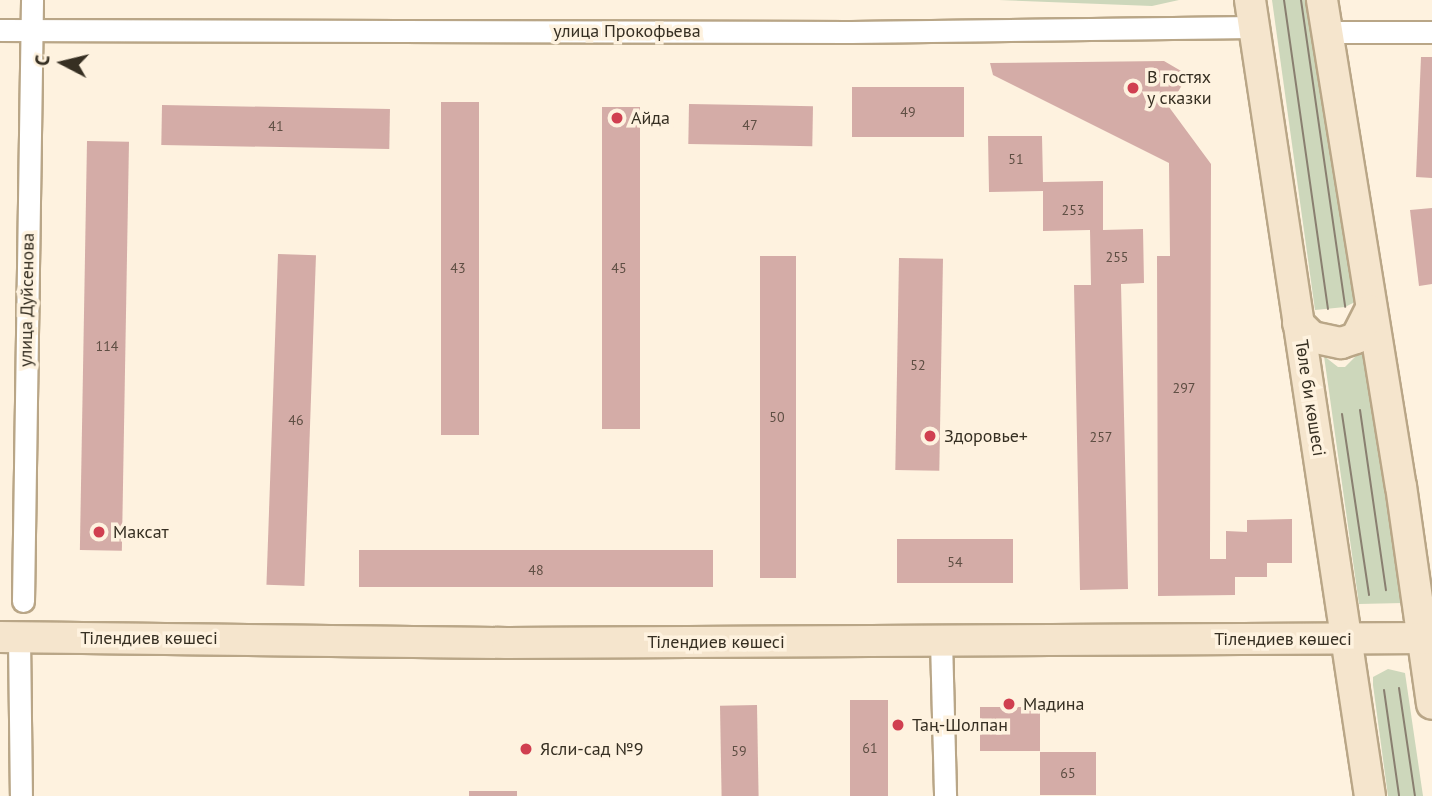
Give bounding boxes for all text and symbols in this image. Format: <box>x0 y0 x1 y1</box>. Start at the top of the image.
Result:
street label: улица Прокофьева <box>553 20 701 42</box>
north arrow <box>28 28 98 98</box>
text: С <box>30 54 55 67</box>
place label: В гостях у сказки <box>1147 67 1212 110</box>
marker: В гостях у сказки <box>1125 80 1141 96</box>
house number: 49 <box>900 104 916 120</box>
place label: Айда <box>631 107 670 129</box>
marker: Айда <box>609 110 625 126</box>
house number: 47 <box>742 117 758 133</box>
house number: 41 <box>268 118 284 134</box>
house number: 51 <box>1008 151 1024 167</box>
house number: 253 <box>1062 202 1084 218</box>
street label: улица Дуйсенова <box>15 233 39 367</box>
house number: 255 <box>1106 249 1128 265</box>
house number: 43 <box>450 260 466 276</box>
house number: 45 <box>611 260 627 276</box>
house number: 114 <box>96 338 118 354</box>
street label: Төле би көшесі <box>1290 338 1330 458</box>
house number: 52 <box>910 357 926 373</box>
house number: 297 <box>1173 380 1195 396</box>
house number: 50 <box>769 409 785 425</box>
house number: 46 <box>288 412 304 428</box>
place label: Здоровье+ <box>944 425 1028 447</box>
marker: Здоровье+ <box>922 428 938 444</box>
house number: 257 <box>1090 429 1112 445</box>
place label: Максат <box>113 521 169 543</box>
marker: Максат <box>91 524 107 540</box>
house number: 54 <box>947 554 963 570</box>
house number: 48 <box>528 562 544 578</box>
street label: Тілендиев көшесі <box>80 627 218 649</box>
street label: Тілендиев көшесі <box>1214 628 1352 650</box>
street label: Тілендиев көшесі <box>647 631 785 653</box>
place label: Мадина <box>1023 693 1084 715</box>
marker: Мадина <box>1001 696 1017 712</box>
place label: Таң-Шолпан <box>912 714 1008 736</box>
marker: Таң-Шолпан <box>890 717 906 733</box>
place label: Ясли-сад №9 <box>540 738 644 760</box>
house number: 61 <box>862 740 878 756</box>
marker: Ясли-сад №9 <box>518 741 534 757</box>
house number: 59 <box>731 743 747 759</box>
house number: 65 <box>1060 765 1076 781</box>

